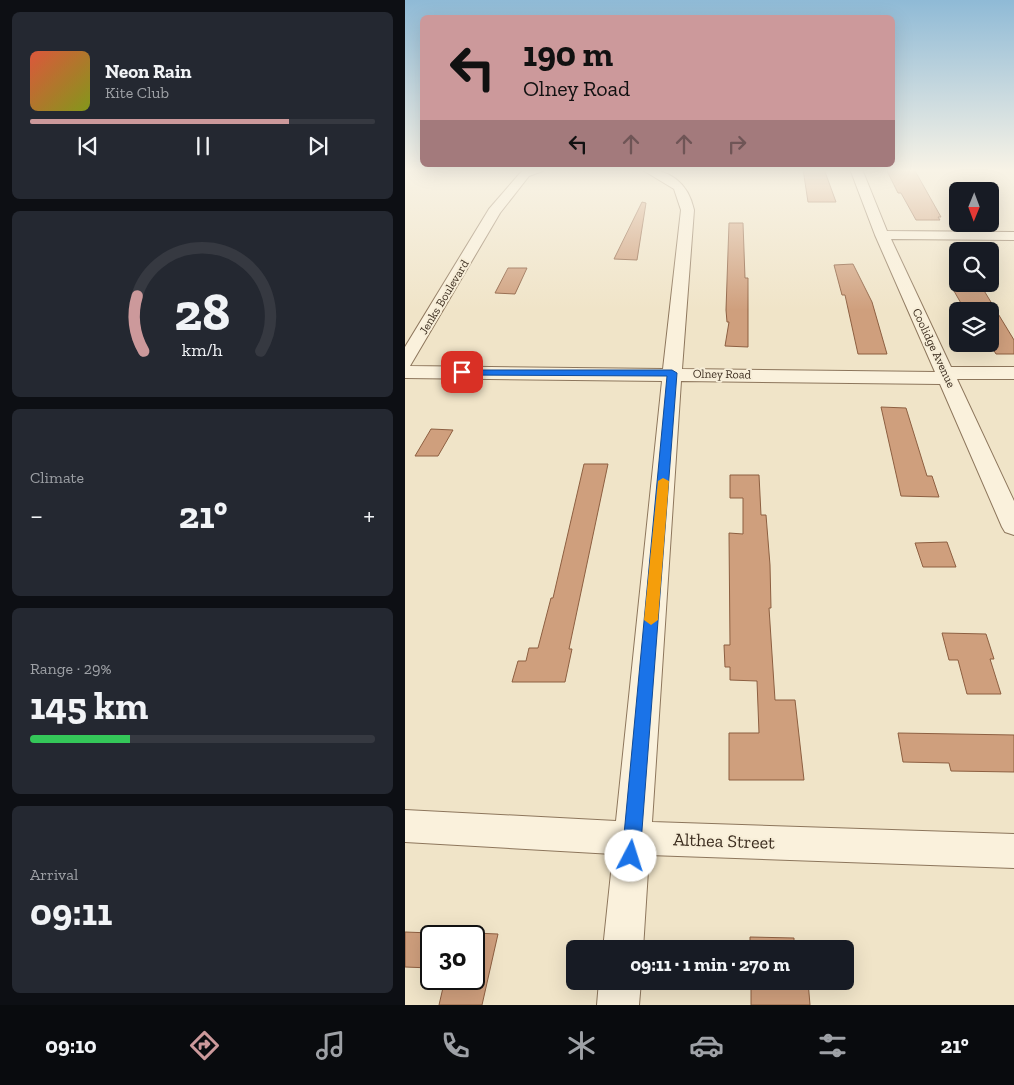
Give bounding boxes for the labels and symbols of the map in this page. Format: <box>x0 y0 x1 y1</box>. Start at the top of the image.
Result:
north arrow <box>949 182 999 232</box>
street label: Jenks Boulevard <box>416 257 472 337</box>
street label: Coolidge Avenue <box>910 306 959 390</box>
pin <box>441 351 483 393</box>
street label: Olney Road <box>693 366 752 382</box>
street label: Althea Street <box>673 828 776 854</box>
position arrow <box>604 829 656 881</box>
speed limit sign: 30 <box>420 925 485 990</box>

